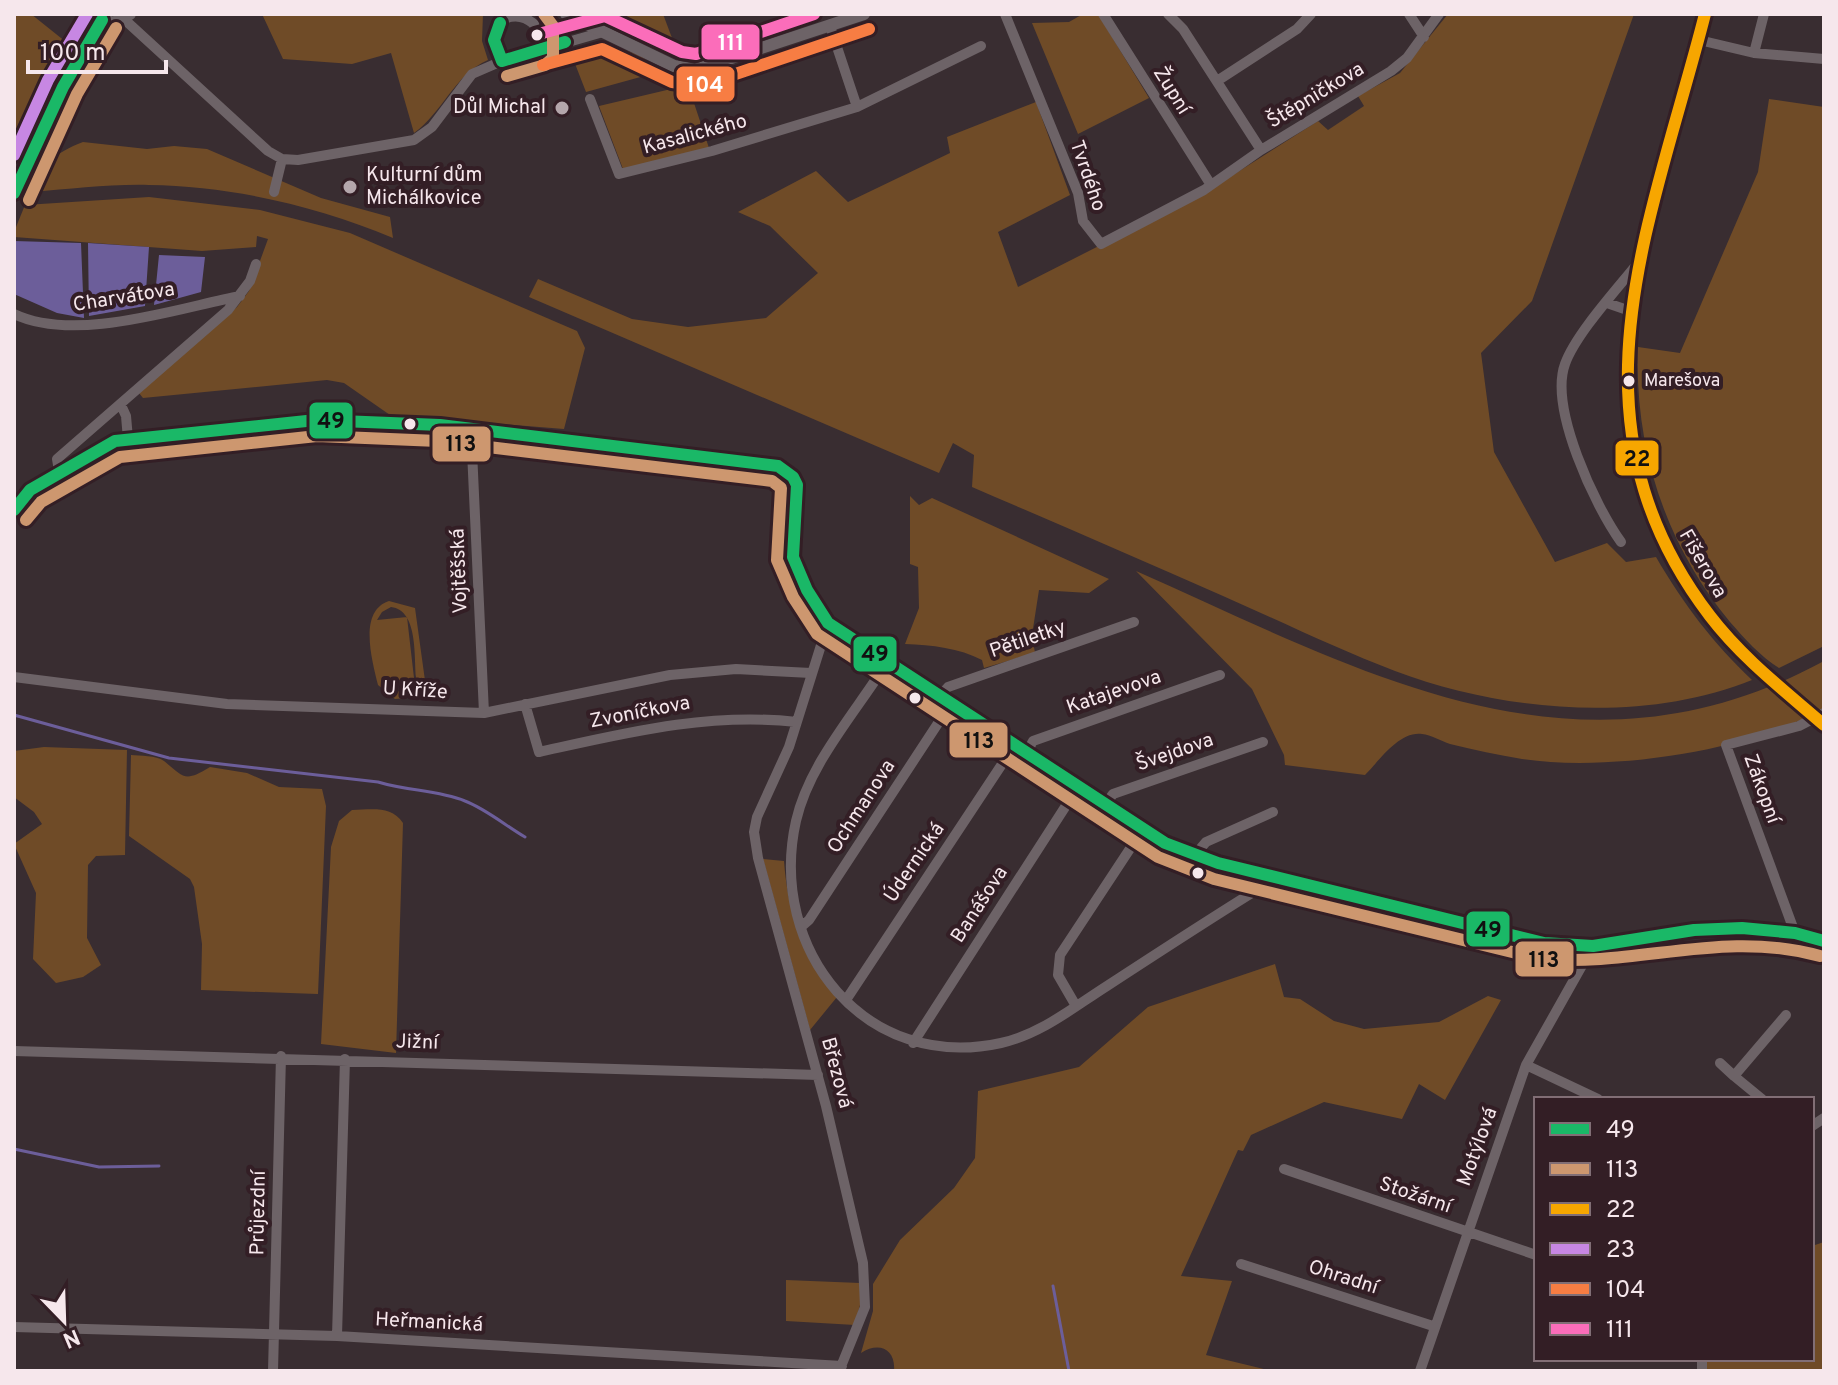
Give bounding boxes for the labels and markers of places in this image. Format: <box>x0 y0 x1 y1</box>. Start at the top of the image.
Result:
unlabelled marker <box>529 27 545 43</box>
place label: Důl Michal <box>453 95 546 121</box>
marker: Důl Michal <box>553 99 571 117</box>
place label: Kulturní dům Michálkovice <box>366 163 482 212</box>
marker: Kulturní dům Michálkovice <box>341 178 359 196</box>
place label: Marešova <box>1644 370 1720 393</box>
marker: Marešova <box>1621 373 1637 389</box>
unlabelled marker <box>402 416 418 432</box>
unlabelled marker <box>907 690 923 706</box>
unlabelled marker <box>1190 865 1206 881</box>

